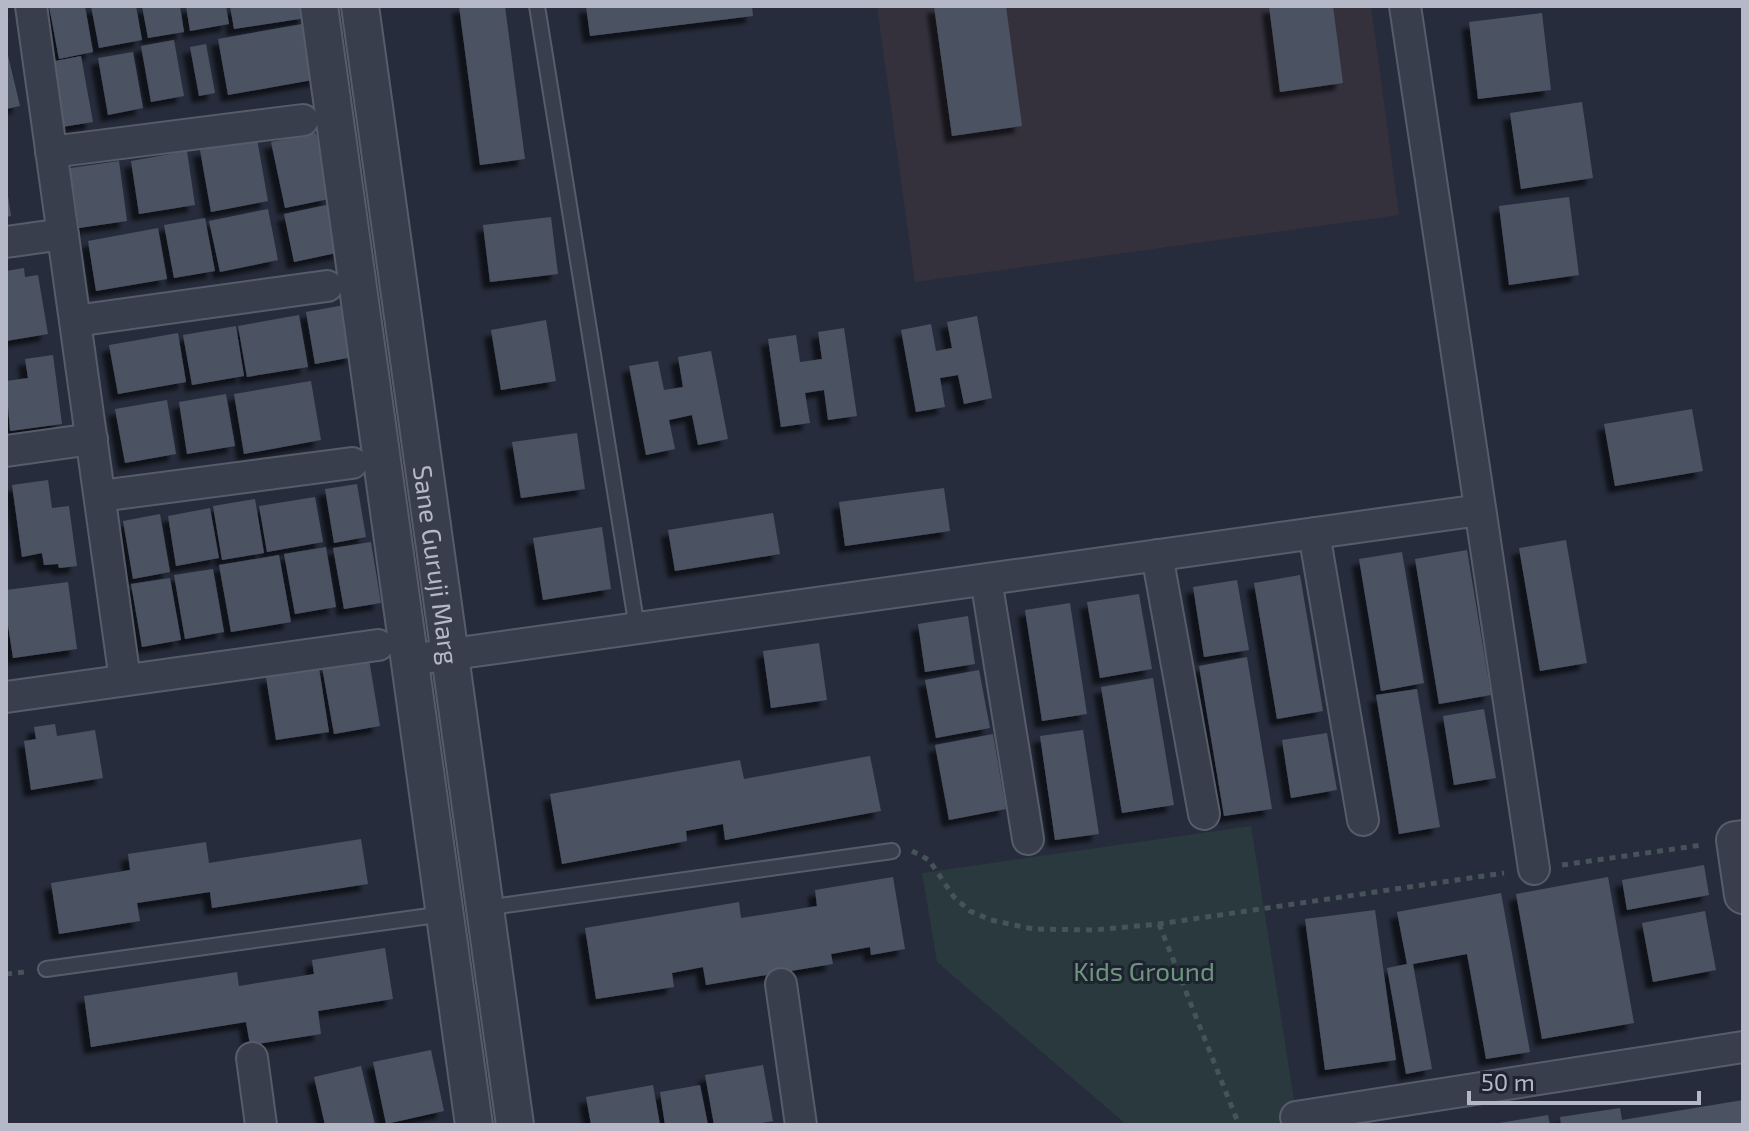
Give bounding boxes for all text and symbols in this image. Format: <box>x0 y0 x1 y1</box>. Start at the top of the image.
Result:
street label: Sane Guruji Marg <box>408 463 467 666</box>
park label: Kids Ground <box>1073 955 1215 986</box>
scale bar <box>1469 1055 1699 1105</box>
text: 50 m <box>1481 1067 1535 1096</box>

